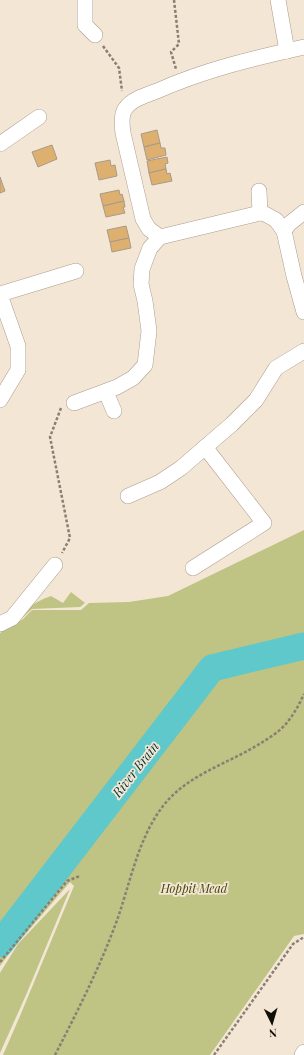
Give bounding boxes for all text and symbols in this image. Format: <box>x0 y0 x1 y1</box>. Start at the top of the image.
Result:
water label: River Brain <box>107 738 162 801</box>
park label: Hoppit Mead <box>160 880 228 896</box>
north arrow <box>252 1003 292 1043</box>
text: N <box>268 1026 278 1041</box>

